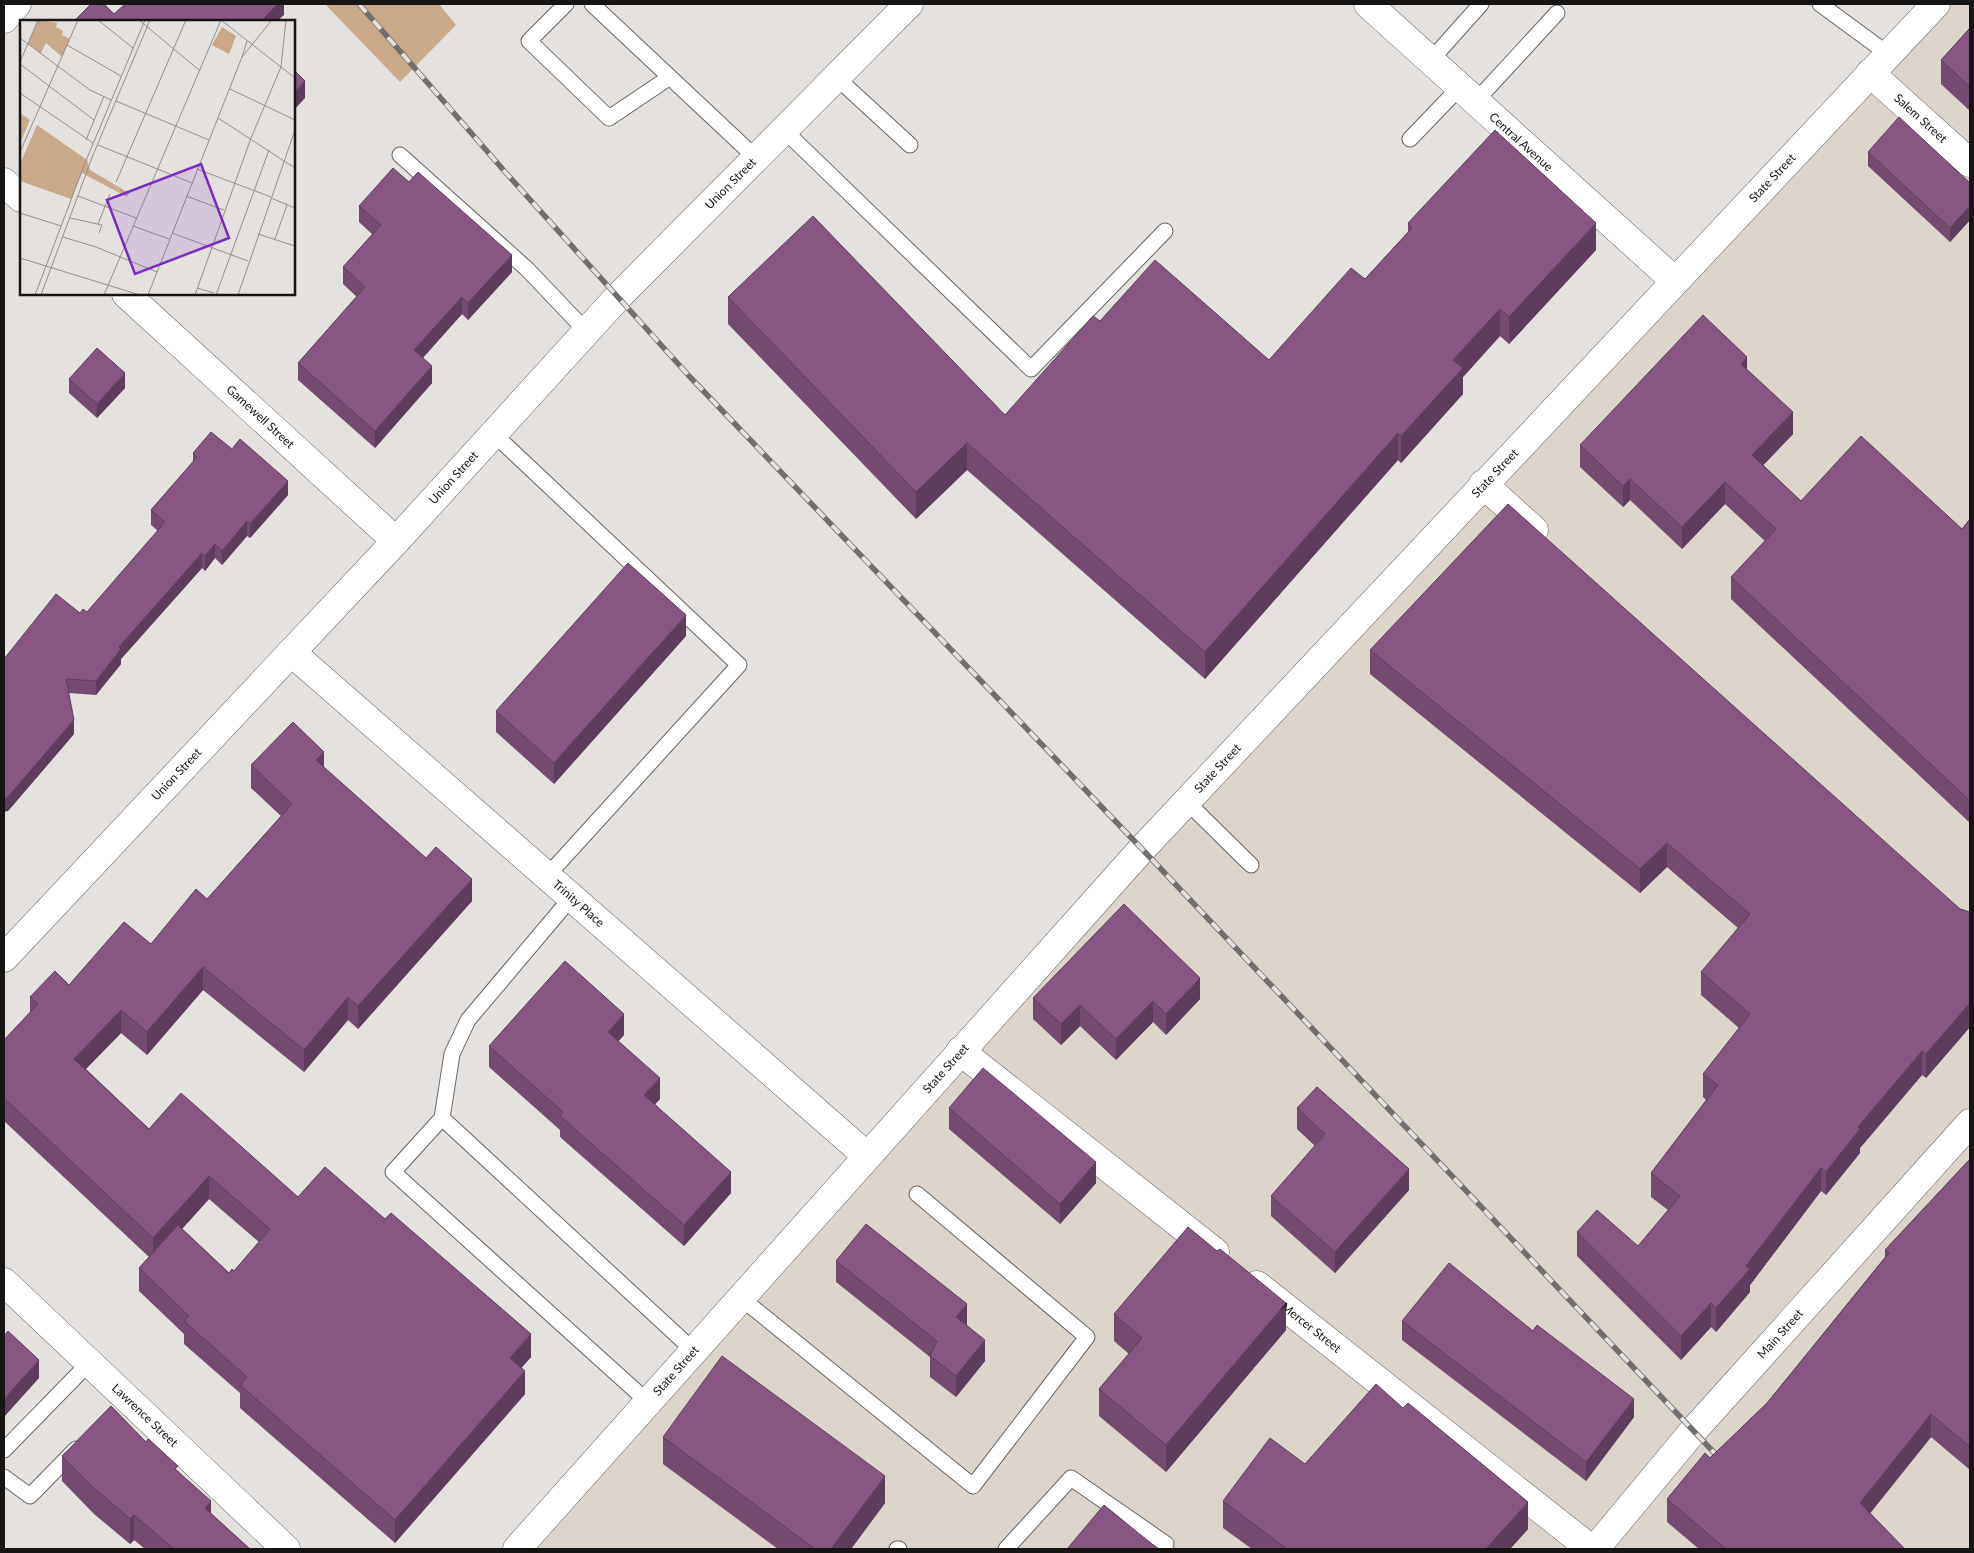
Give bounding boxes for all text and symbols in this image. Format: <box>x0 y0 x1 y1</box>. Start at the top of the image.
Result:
inset map <box>20 20 295 295</box>
street label: Salem Street <box>1891 90 1951 146</box>
street label: Central Avenue <box>1486 109 1556 174</box>
street label: State Street <box>1745 150 1799 205</box>
street label: Union Street <box>702 154 759 212</box>
street label: Gamewell Street <box>223 382 298 452</box>
street label: State Street <box>1468 445 1522 501</box>
street label: Union Street <box>425 447 482 507</box>
street label: State Street <box>1191 740 1244 796</box>
street label: Union Street <box>148 744 205 803</box>
street label: Trinity Place <box>550 876 608 930</box>
street label: State Street <box>919 1040 972 1096</box>
street label: Mercer Street <box>1278 1299 1345 1356</box>
street label: Main Street <box>1754 1305 1807 1361</box>
street label: State Street <box>650 1342 702 1398</box>
street label: Lawrence Street <box>109 1380 182 1450</box>

